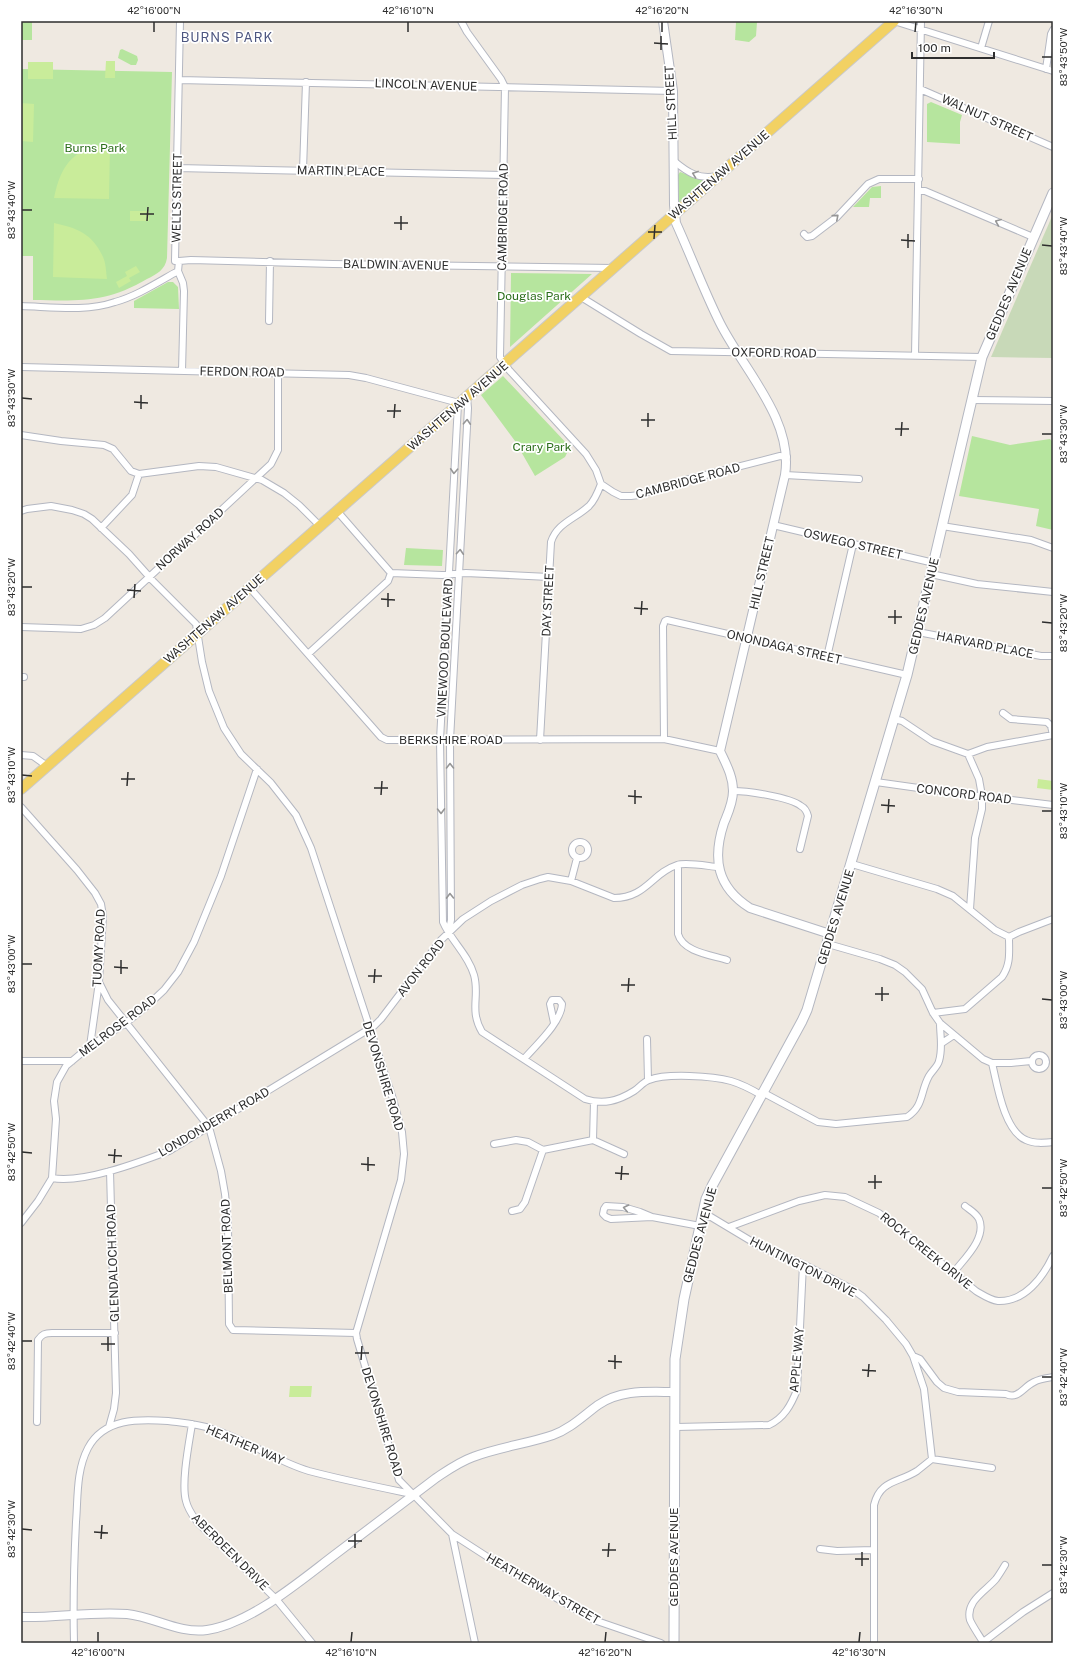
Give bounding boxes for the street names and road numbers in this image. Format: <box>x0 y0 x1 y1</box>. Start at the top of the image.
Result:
street label: HILL STREET <box>662 65 680 141</box>
street label: LINCOLN AVENUE <box>374 76 478 94</box>
street label: WALNUT STREET <box>939 92 1035 144</box>
street label: WASHTENAW AVENUE <box>666 128 772 222</box>
street label: WELLS STREET <box>169 153 185 243</box>
street label: MARTIN PLACE <box>297 163 385 179</box>
street label: CAMBRIDGE ROAD <box>495 163 511 271</box>
street label: GEDDES AVENUE <box>983 246 1035 342</box>
street label: BALDWIN AVENUE <box>343 257 449 273</box>
street label: OXFORD ROAD <box>731 345 817 361</box>
street label: WASHTENAW AVENUE <box>405 359 511 453</box>
street label: FERDON ROAD <box>199 364 285 380</box>
street label: CAMBRIDGE ROAD <box>634 460 742 502</box>
street label: NORWAY ROAD <box>153 505 227 573</box>
street label: OSWEGO STREET <box>802 526 904 562</box>
street label: HILL STREET <box>747 535 777 611</box>
street label: GEDDES AVENUE <box>906 556 942 656</box>
street label: DAY STREET <box>539 565 557 637</box>
street label: WASHTENAW AVENUE <box>161 572 267 666</box>
street label: VINEWOOD BOULEVARD <box>434 578 456 718</box>
street label: ONONDAGA STREET <box>725 627 843 667</box>
street label: HARVARD PLACE <box>935 629 1035 661</box>
street label: BERKSHIRE ROAD <box>399 733 503 747</box>
street label: CONCORD ROAD <box>916 781 1012 807</box>
street label: GEDDES AVENUE <box>815 868 857 966</box>
street label: TUOMY ROAD <box>90 909 108 987</box>
street label: AVON ROAD <box>394 936 448 1000</box>
street label: MELROSE ROAD <box>76 992 160 1060</box>
street label: DEVONSHIRE ROAD <box>360 1020 406 1132</box>
street label: LONDONDERRY ROAD <box>156 1084 272 1160</box>
street label: GEDDES AVENUE <box>680 1185 720 1285</box>
street label: BELMONT ROAD <box>218 1199 236 1293</box>
street label: GLENDALOCH ROAD <box>104 1204 122 1322</box>
street label: ROCK CREEK DRIVE <box>877 1210 975 1292</box>
street label: HUNTINGTON DRIVE <box>747 1234 859 1300</box>
street label: APPLE WAY <box>787 1326 807 1393</box>
street label: DEVONSHIRE ROAD <box>359 1366 405 1478</box>
street label: HEATHER WAY <box>204 1422 287 1468</box>
street label: GEDDES AVENUE <box>667 1508 681 1607</box>
street label: ABERDEEN DRIVE <box>189 1511 271 1593</box>
street label: HEATHERWAY STREET <box>484 1551 602 1627</box>

